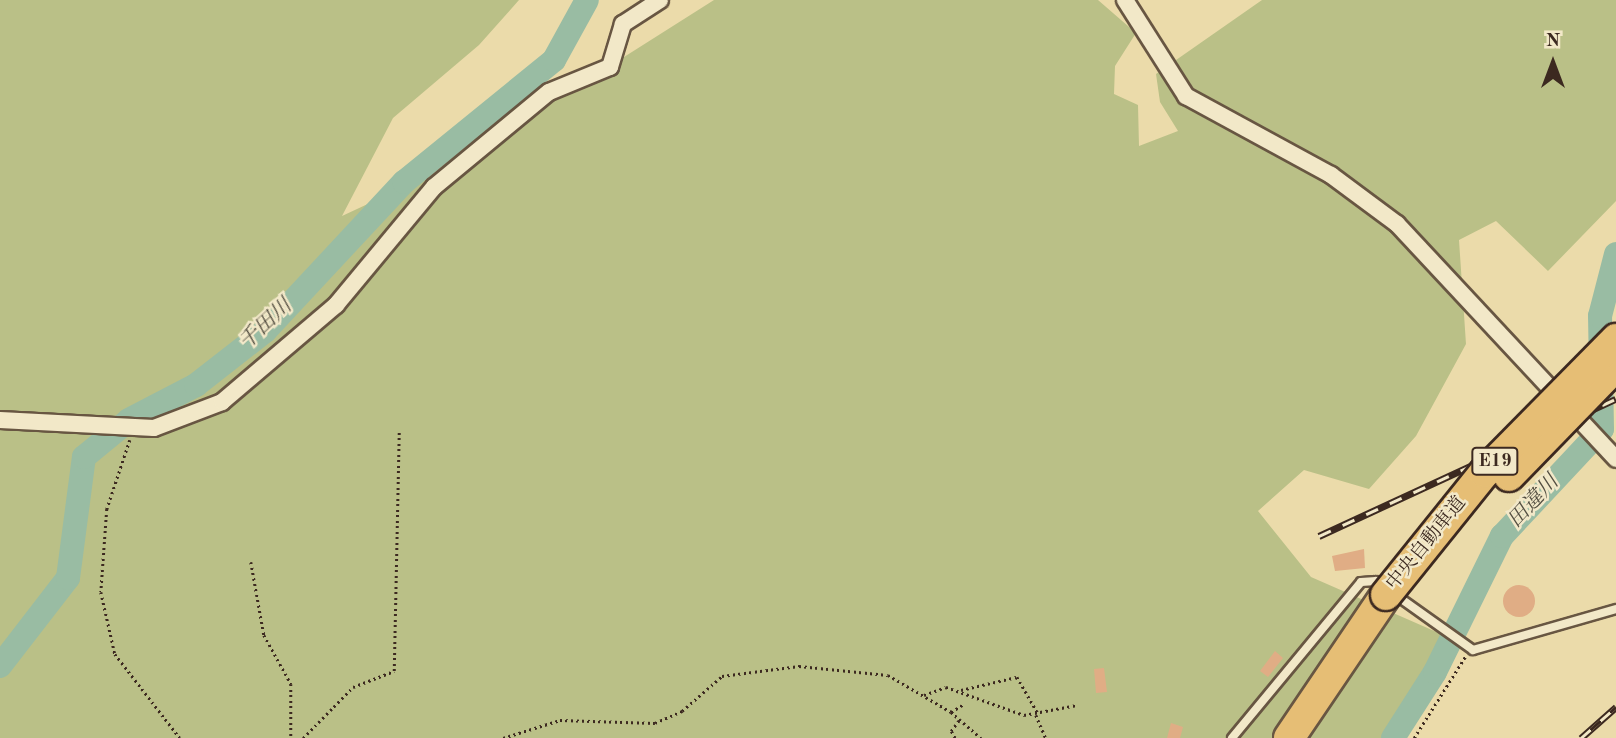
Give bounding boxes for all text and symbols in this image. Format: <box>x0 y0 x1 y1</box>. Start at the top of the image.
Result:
north arrow <box>1518 28 1588 98</box>
text: N <box>1546 32 1560 51</box>
water label: 千田川 <box>234 294 298 356</box>
road number: E19 <box>1470 447 1520 476</box>
water label: 田違川 <box>1503 470 1565 534</box>
street label: 中央自動車道 <box>1382 493 1472 595</box>

